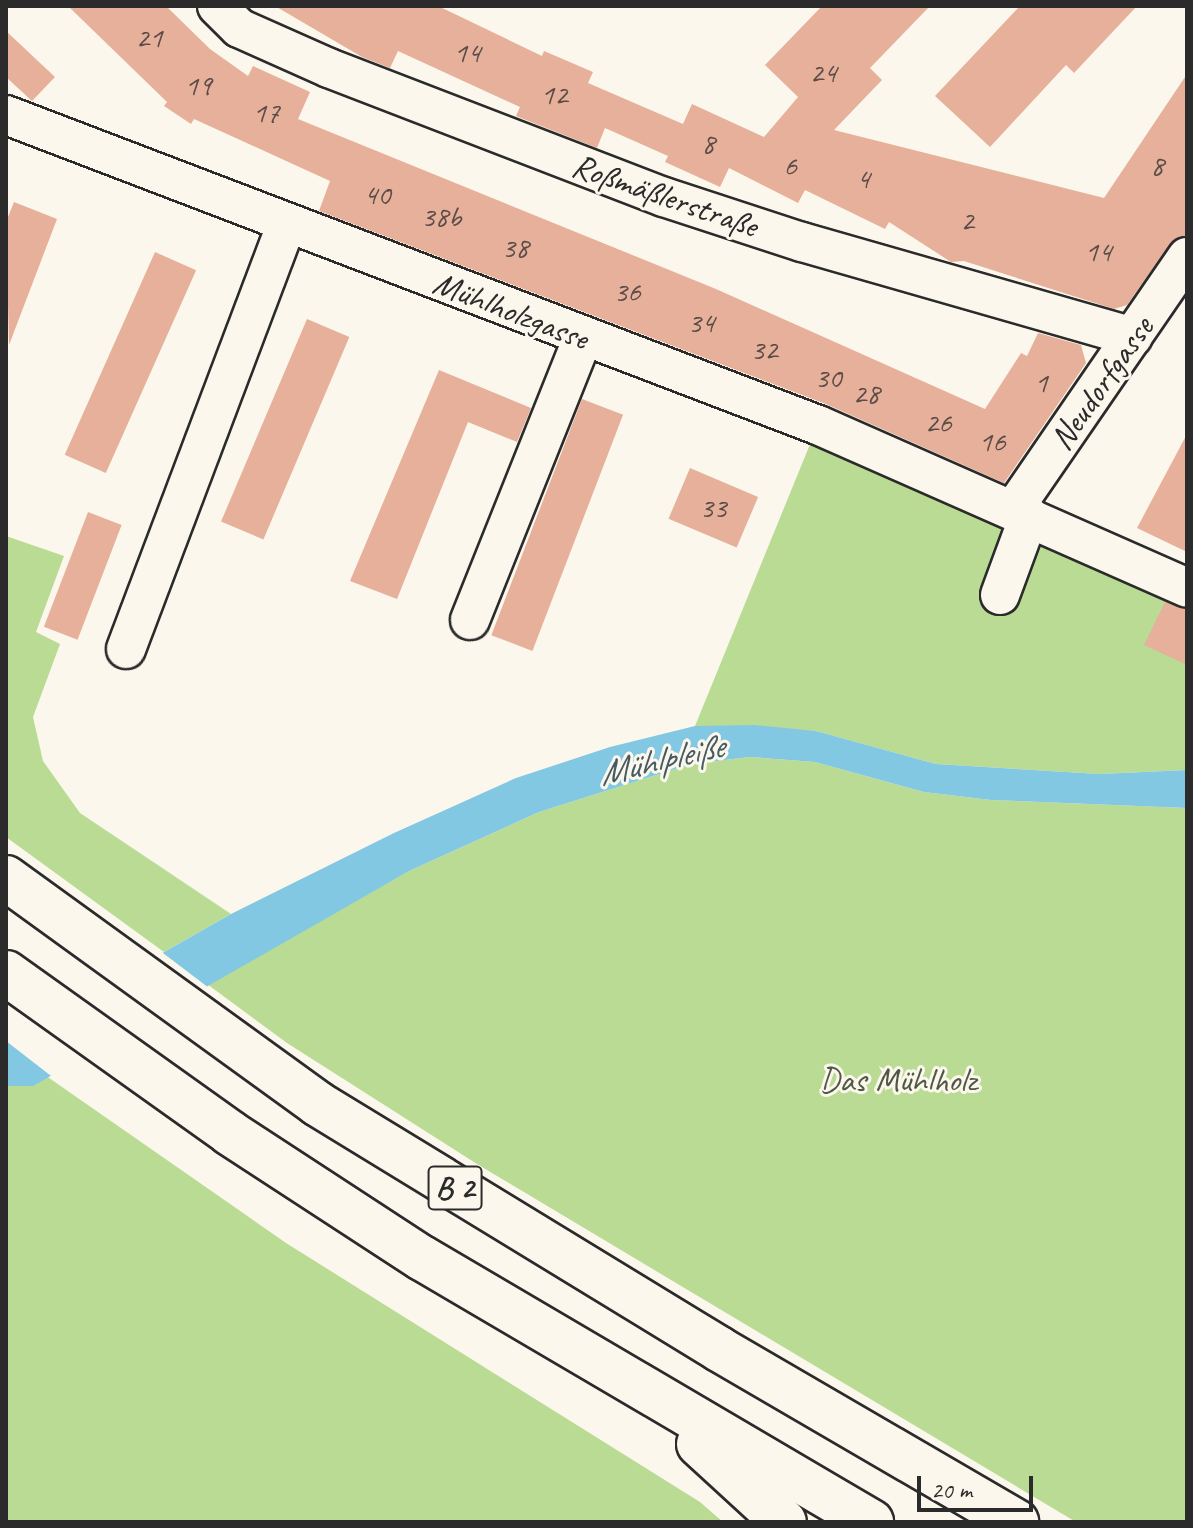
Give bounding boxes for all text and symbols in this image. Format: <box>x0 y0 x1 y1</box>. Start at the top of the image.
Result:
house number: 21 <box>136 19 162 55</box>
house number: 14 <box>454 34 480 70</box>
house number: 24 <box>810 54 836 90</box>
house number: 19 <box>185 67 211 103</box>
house number: 12 <box>541 76 567 112</box>
house number: 17 <box>253 94 279 130</box>
house number: 8 <box>701 125 715 161</box>
street label: Roßmäßlerstraße <box>567 144 763 246</box>
house number: 6 <box>783 147 797 183</box>
house number: 8 <box>1150 147 1164 183</box>
house number: 4 <box>856 160 870 196</box>
house number: 40 <box>364 176 390 212</box>
house number: 38b <box>421 198 461 234</box>
house number: 2 <box>960 202 974 238</box>
house number: 38 <box>502 229 528 265</box>
house number: 14 <box>1085 233 1111 269</box>
street label: Mühlholzgasse <box>428 262 594 358</box>
house number: 36 <box>614 273 640 309</box>
house number: 34 <box>688 304 714 340</box>
street label: Neudorfgasse <box>1040 309 1162 457</box>
house number: 32 <box>751 331 777 367</box>
house number: 30 <box>815 359 841 395</box>
house number: 1 <box>1034 364 1048 400</box>
house number: 28 <box>853 375 879 411</box>
house number: 26 <box>925 404 951 440</box>
house number: 16 <box>979 423 1005 459</box>
house number: 33 <box>700 489 726 525</box>
water label: Mühlpleiße <box>595 725 727 795</box>
park label: Das Mühlholz <box>820 1060 976 1100</box>
road number: B 2 <box>427 1160 483 1216</box>
scale bar <box>921 1460 1037 1510</box>
text: 20 m <box>931 1475 972 1505</box>

